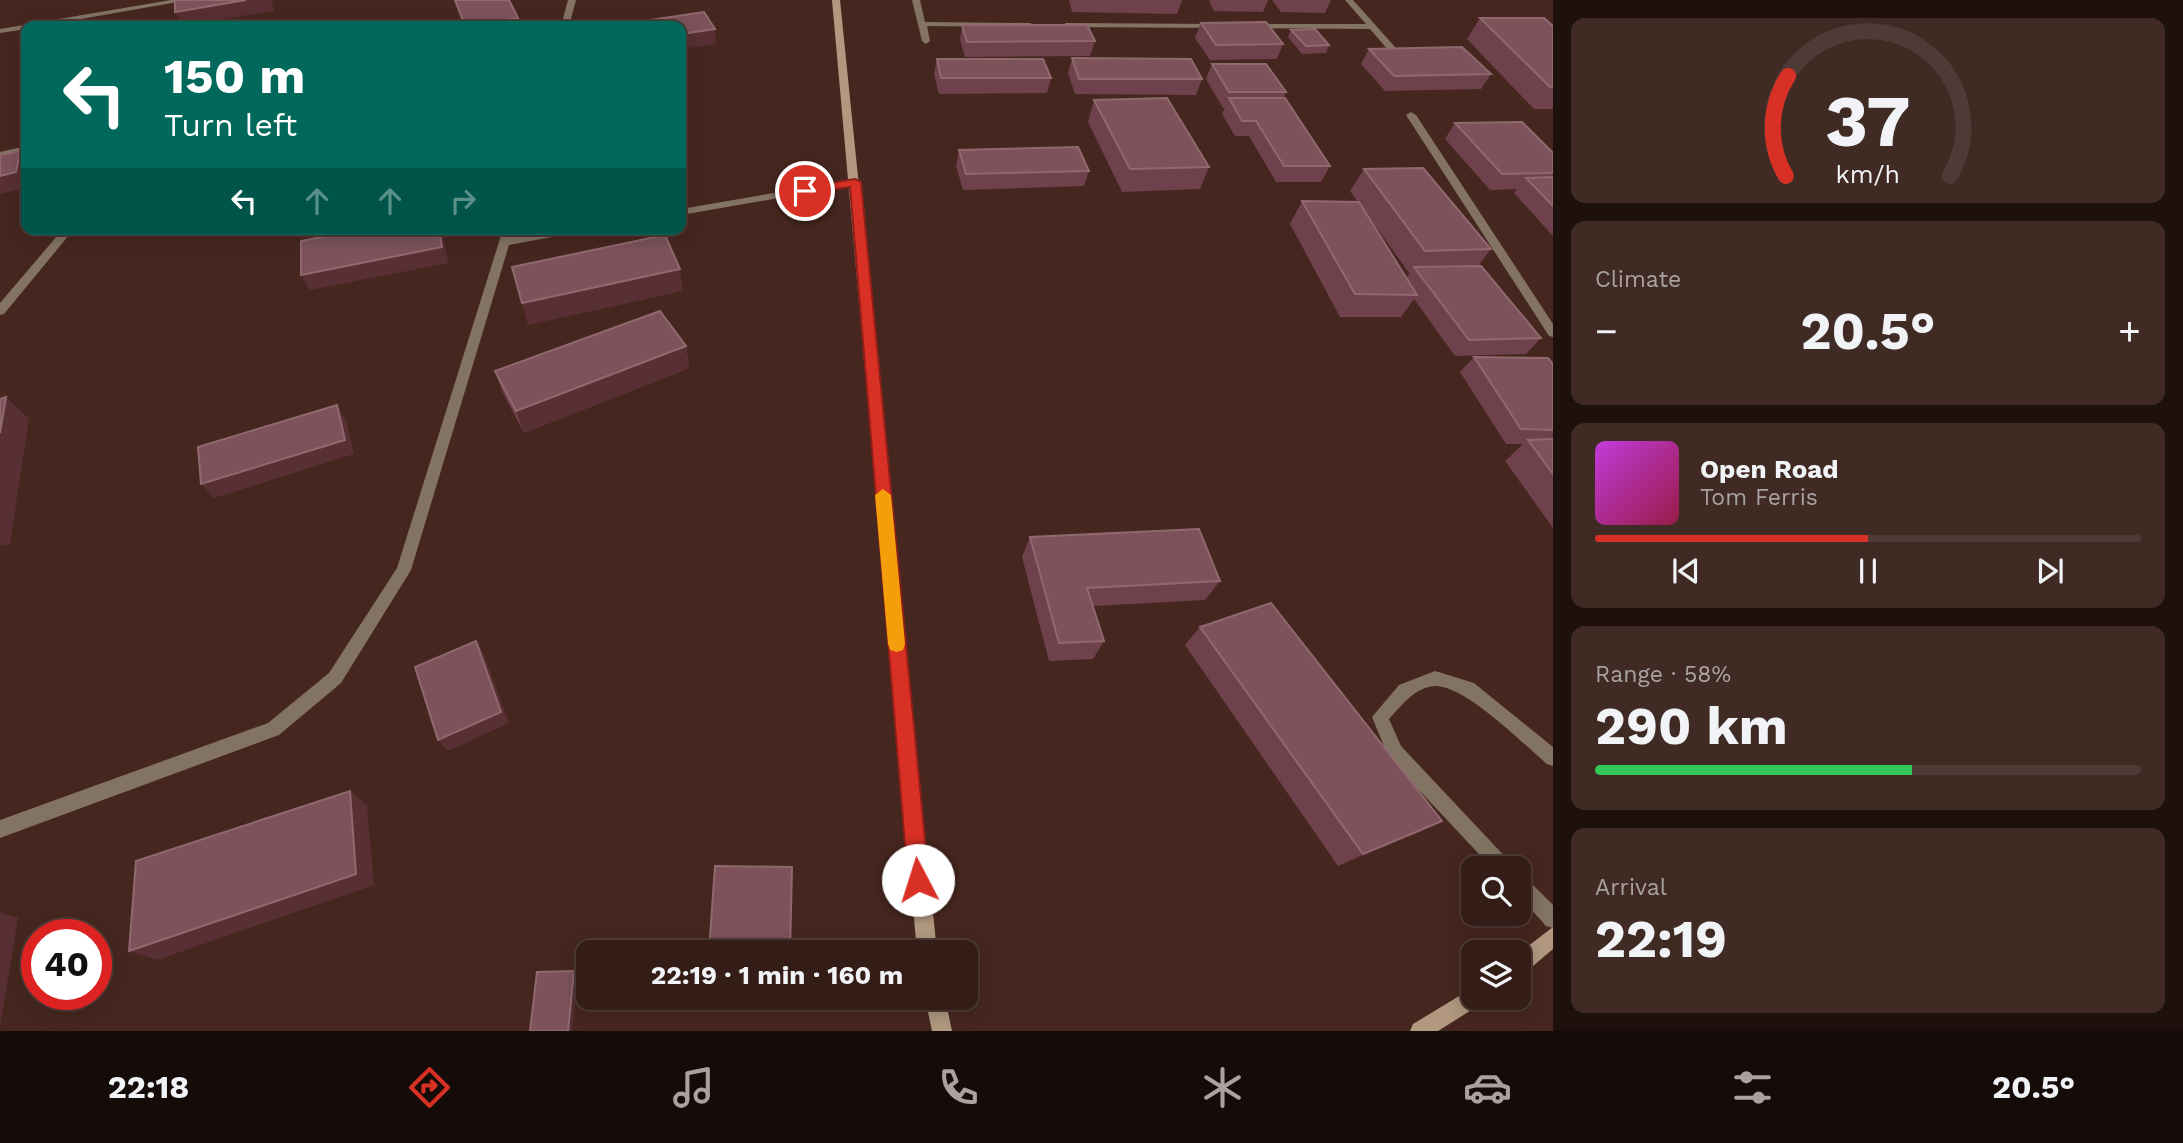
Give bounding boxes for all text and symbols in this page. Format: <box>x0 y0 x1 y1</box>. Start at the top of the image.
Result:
text: 150 m <box>164 47 305 105</box>
icon: left <box>49 49 140 140</box>
text: 37 <box>1825 79 1911 165</box>
text: Turn left <box>164 106 297 144</box>
text: km/h <box>1836 160 1900 189</box>
pin <box>775 161 835 221</box>
icon: arrive <box>786 172 824 210</box>
icon: left <box>225 182 263 220</box>
icon: ahead <box>298 182 336 220</box>
icon: ahead <box>371 182 409 220</box>
icon: right <box>444 182 482 220</box>
text: Climate <box>1595 266 1681 293</box>
text: 20.5° <box>1800 301 1936 362</box>
text: − <box>1595 309 1618 353</box>
text: + <box>2118 309 2141 353</box>
text: Open Road <box>1700 454 1838 484</box>
text: Tom Ferris <box>1700 484 1818 511</box>
icon: previous <box>1667 552 1705 590</box>
icon: pause <box>1849 552 1887 590</box>
icon: next <box>2031 552 2069 590</box>
text: Range · 58% <box>1595 661 1731 688</box>
text: 290 km <box>1595 696 1788 757</box>
position arrow <box>881 843 955 917</box>
map controls <box>1461 856 1531 1010</box>
button: search <box>1461 856 1531 926</box>
text: Arrival <box>1595 874 1667 901</box>
text: 22:19 <box>1595 909 1727 970</box>
speed limit sign: 40 <box>21 919 112 1010</box>
button: layers <box>1461 940 1531 1010</box>
text: 22:19 · 1 min · 160 m <box>651 960 903 990</box>
icon: directions <box>405 1063 454 1112</box>
icon: music <box>669 1063 718 1112</box>
icon: phone <box>934 1063 983 1112</box>
icon: climate <box>1198 1063 1247 1112</box>
icon: car <box>1463 1063 1512 1112</box>
icon: filters <box>1728 1063 1777 1112</box>
text: 22:18 <box>108 1068 189 1106</box>
text: 20.5° <box>1992 1068 2075 1106</box>

